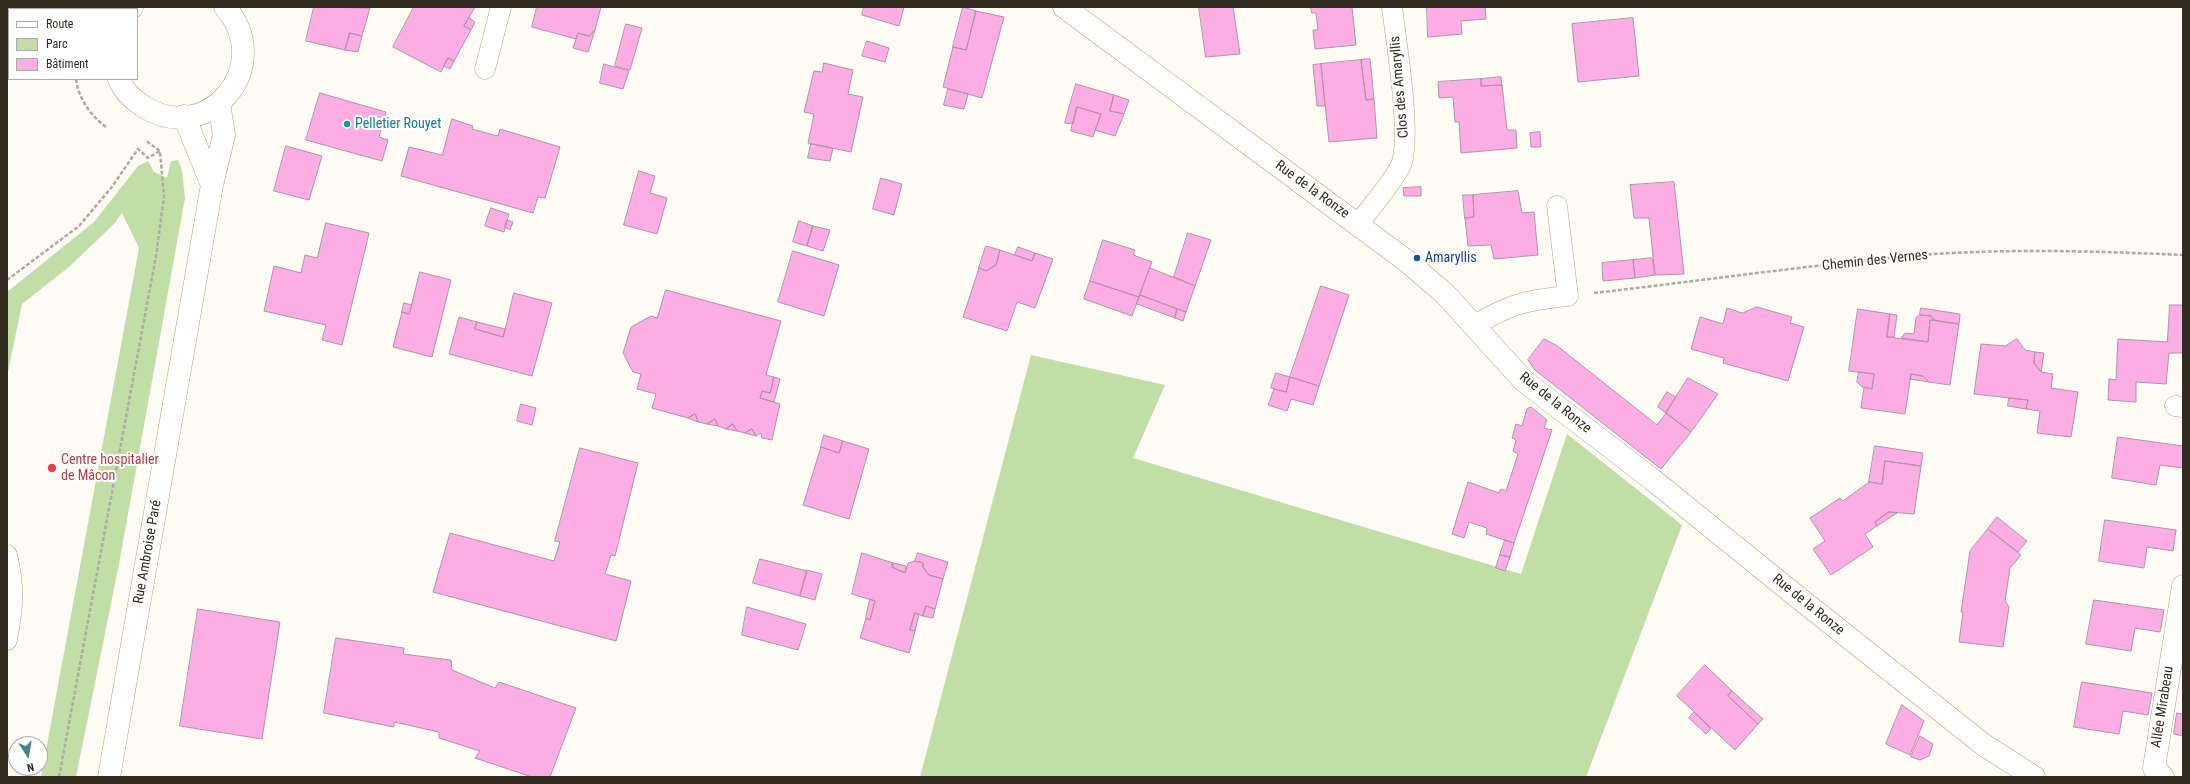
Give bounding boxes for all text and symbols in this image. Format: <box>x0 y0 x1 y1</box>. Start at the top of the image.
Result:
legend <box>8 8 138 80</box>
text: Route <box>46 17 73 31</box>
street label: Clos des Amaryllis <box>1387 35 1413 139</box>
text: Parc <box>46 37 67 51</box>
text: Bâtiment <box>46 57 89 71</box>
place label: Pelletier Rouyet <box>355 116 441 132</box>
marker: Pelletier Rouyet <box>342 119 352 129</box>
street label: Rue de la Ronze <box>1272 157 1352 223</box>
street label: Chemin des Vernes <box>1821 247 1929 275</box>
place label: Amaryllis <box>1425 250 1477 266</box>
marker: Amaryllis <box>1412 253 1422 263</box>
street label: Rue de la Ronze <box>1516 369 1594 437</box>
place label: Centre hospitalier de Mâcon <box>61 452 159 484</box>
marker: Centre hospitalier de Mâcon <box>46 462 58 474</box>
street label: Rue Ambroise Paré <box>131 499 165 605</box>
street label: Rue de la Ronze <box>1769 571 1847 639</box>
street label: Allée Mirabeau <box>2148 665 2178 749</box>
north arrow <box>8 736 48 776</box>
text: N <box>26 760 35 774</box>

